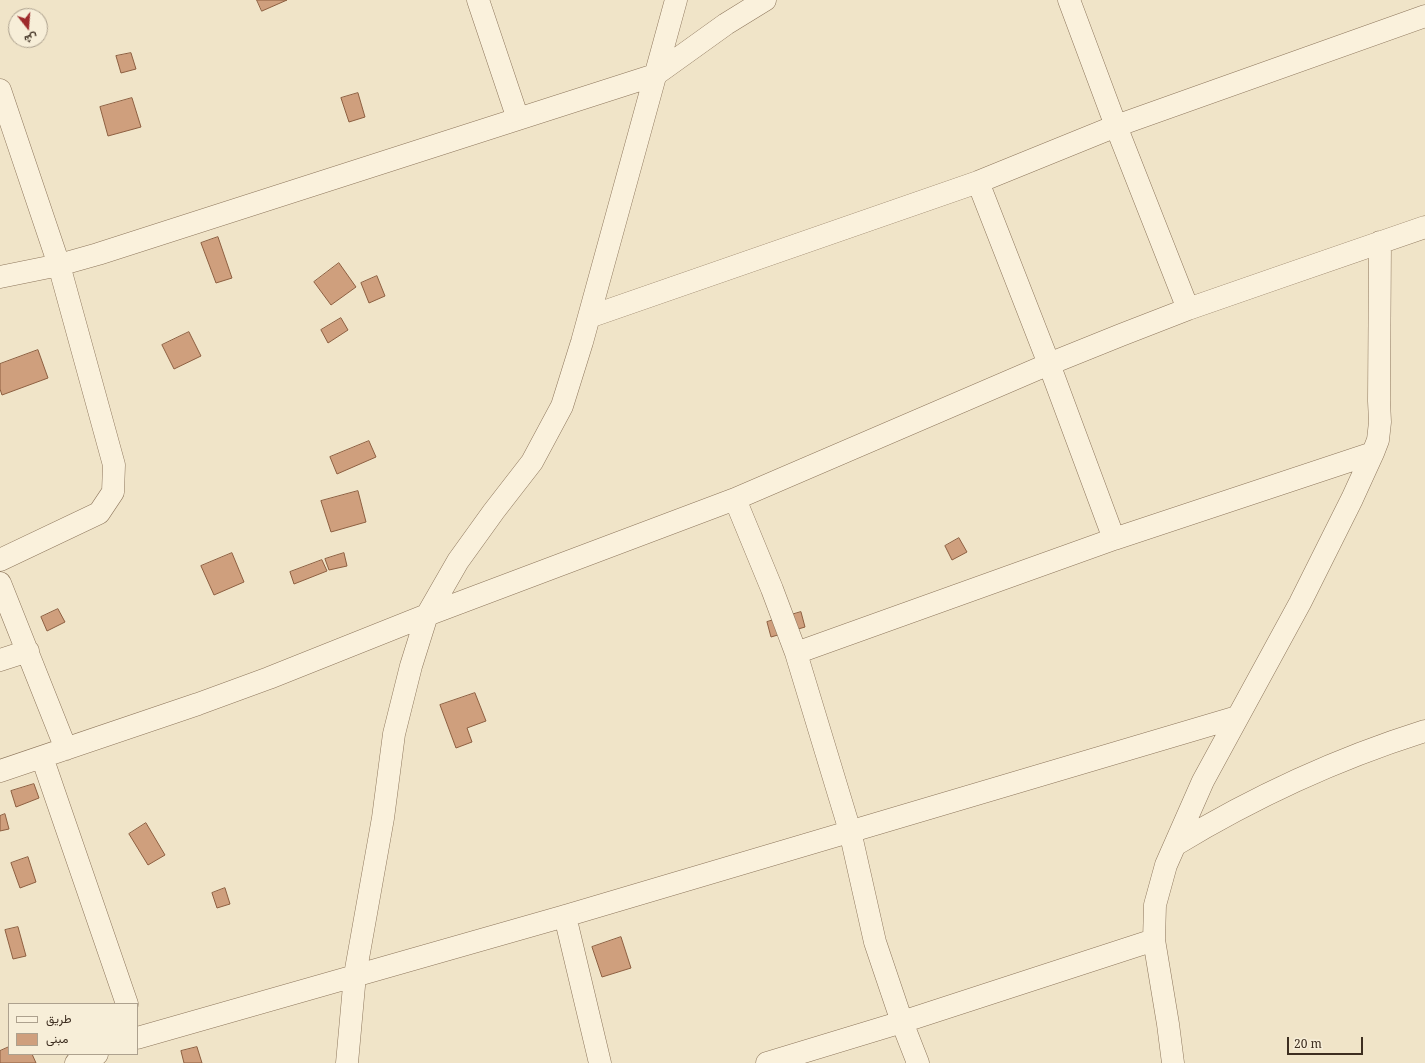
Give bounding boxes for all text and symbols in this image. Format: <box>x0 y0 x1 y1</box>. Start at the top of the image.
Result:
north arrow <box>8 8 48 48</box>
text: ش <box>23 30 40 48</box>
legend <box>8 1003 138 1055</box>
text: طريق <box>46 1010 71 1027</box>
scale bar <box>1289 1029 1365 1055</box>
text: مبنى <box>46 1030 68 1047</box>
text: 20 m <box>1294 1035 1322 1052</box>

